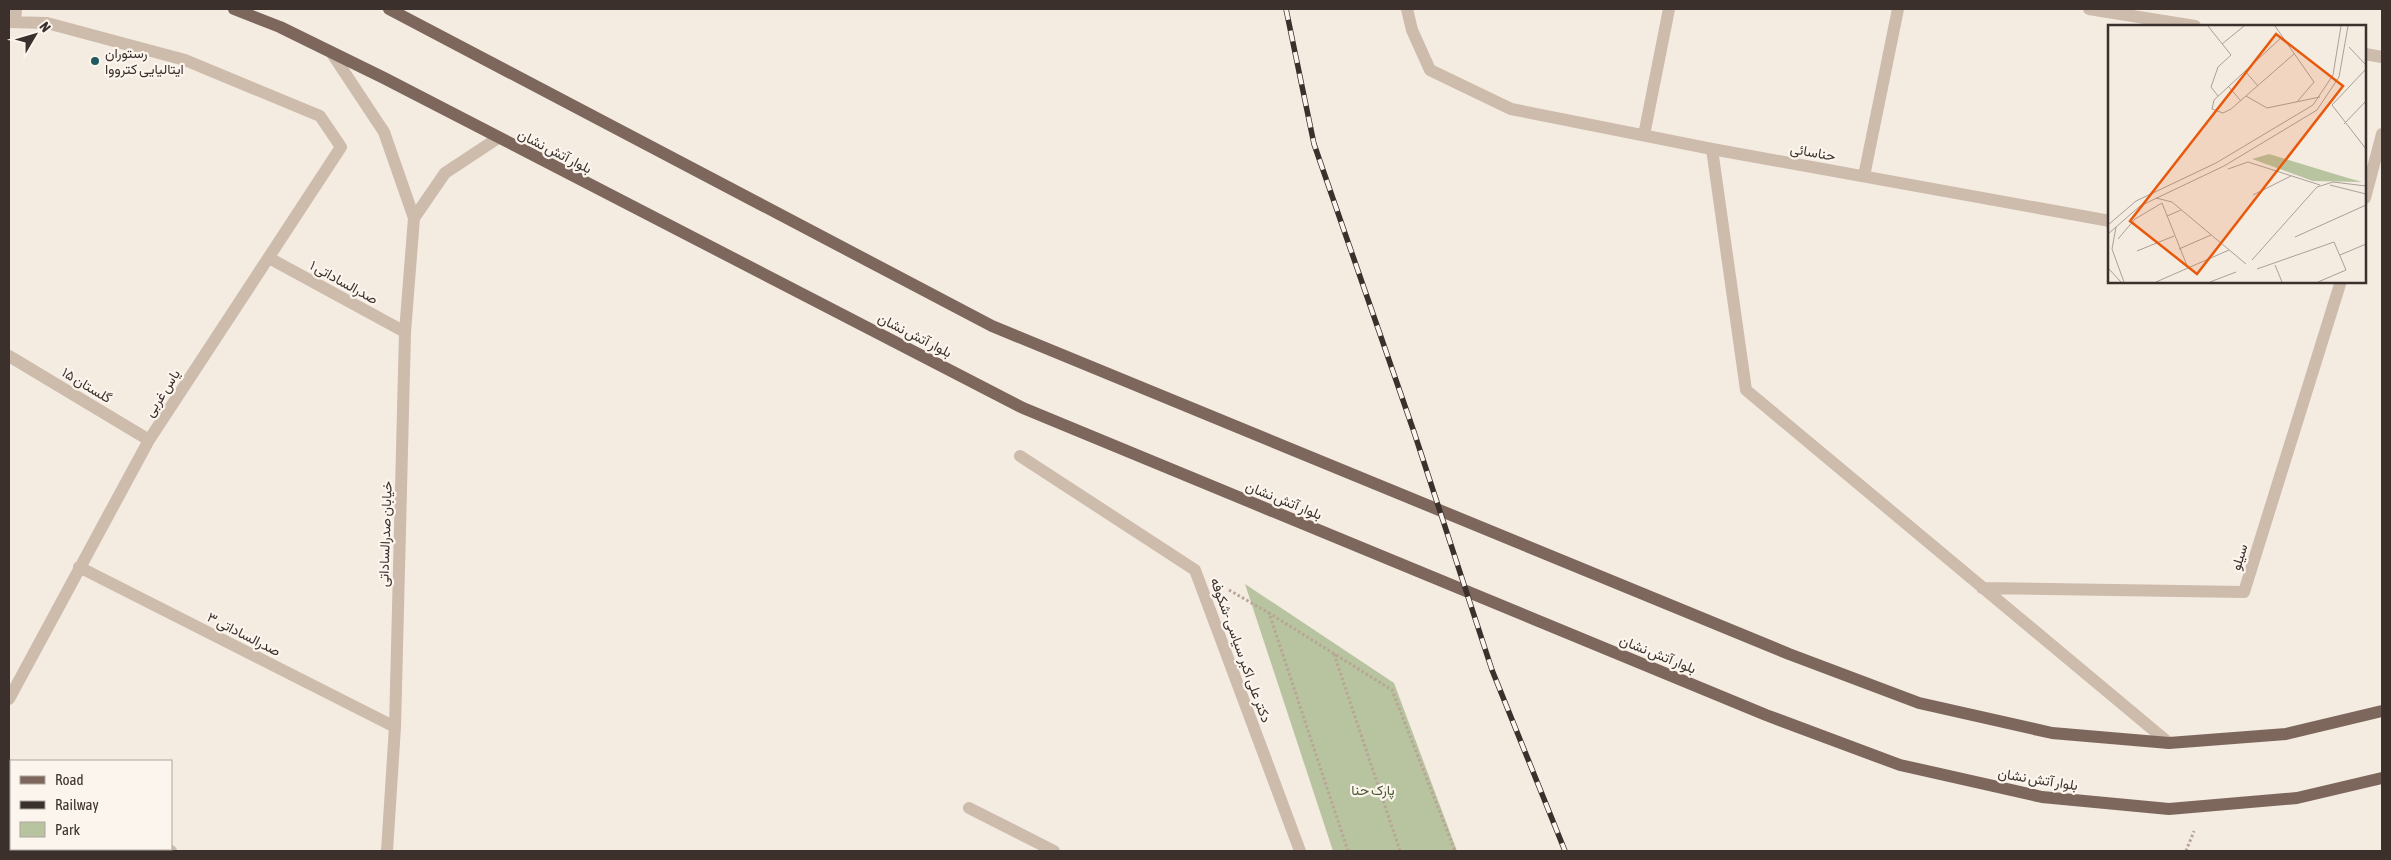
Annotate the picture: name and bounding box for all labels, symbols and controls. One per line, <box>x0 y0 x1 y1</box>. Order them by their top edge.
north arrow <box>10 10 60 60</box>
text: N <box>36 19 54 35</box>
inset map <box>2108 25 2366 282</box>
place label: رستوران ایتالیایی کترووا <box>105 45 184 78</box>
marker: رستوران ایتالیایی کترووا <box>89 55 101 67</box>
street label: بلوار آتش نشان <box>515 126 595 177</box>
street label: حناسائی <box>1789 140 1837 165</box>
street label: صدرالساداتی ۱ <box>307 257 381 308</box>
street label: بلوار آتش نشان <box>875 310 955 361</box>
street label: گلستان ۱۵ <box>59 364 115 407</box>
street label: یاس غربی <box>141 366 184 420</box>
street label: بلوار آتش نشان <box>1243 477 1325 524</box>
street label: خیابان صدرالساداتی <box>375 481 396 587</box>
street label: سیلو <box>2227 542 2252 572</box>
street label: دکتر علی اکبر سیاسی -شکوفه <box>1206 575 1275 725</box>
street label: صدرالساداتی ۳ <box>204 609 284 660</box>
street label: بلوار آتش نشان <box>1617 631 1699 678</box>
legend <box>10 760 172 850</box>
street label: بلوار آتش نشان <box>1997 765 2079 794</box>
text: Road <box>55 771 84 788</box>
park label: پارک حنا <box>1351 782 1395 800</box>
text: Railway <box>55 796 99 813</box>
text: Park <box>55 821 80 838</box>

